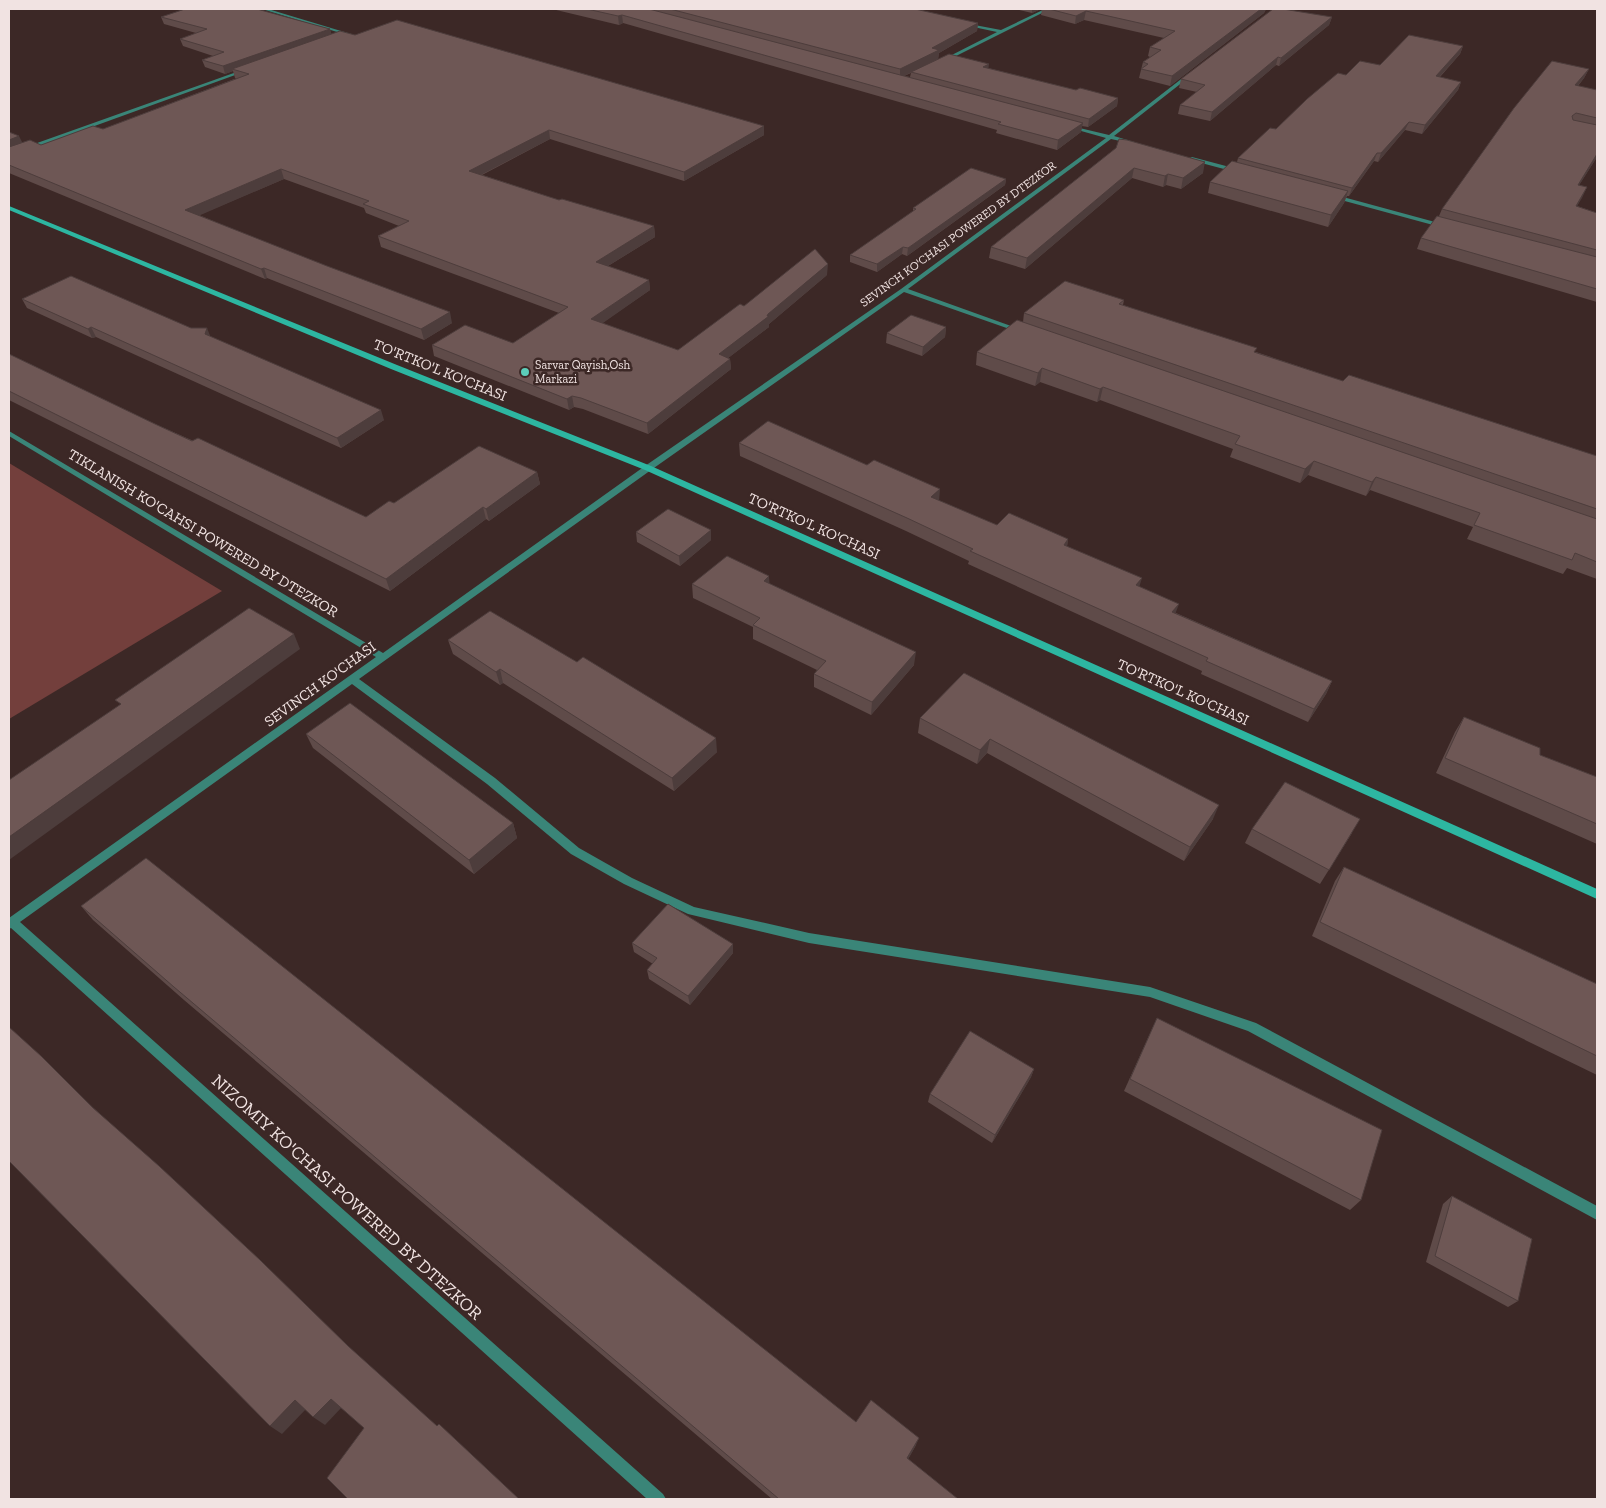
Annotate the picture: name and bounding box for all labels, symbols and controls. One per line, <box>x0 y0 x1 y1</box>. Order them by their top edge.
street label: SEVINCH KO'CHASI POWERED BY DTEZKOR <box>857 158 1059 310</box>
street label: TO'RTKO'L KO'CHASI <box>371 335 509 405</box>
place label: Sarvar Qayish,Osh Markazi <box>535 358 631 386</box>
marker: Sarvar Qayish,Osh Markazi <box>519 366 531 378</box>
street label: TIKLANISH KO'CAHSI POWERED BY DTEZKOR <box>65 445 342 621</box>
street label: TO'RTKO'L KO'CHASI <box>745 489 883 563</box>
street label: SEVINCH KO'CHASI <box>261 637 379 730</box>
street label: TO'RTKO'L KO'CHASI <box>1114 655 1252 729</box>
street label: NIZOMIY KO'CHASI POWERED BY DTEZKOR <box>207 1070 487 1324</box>

